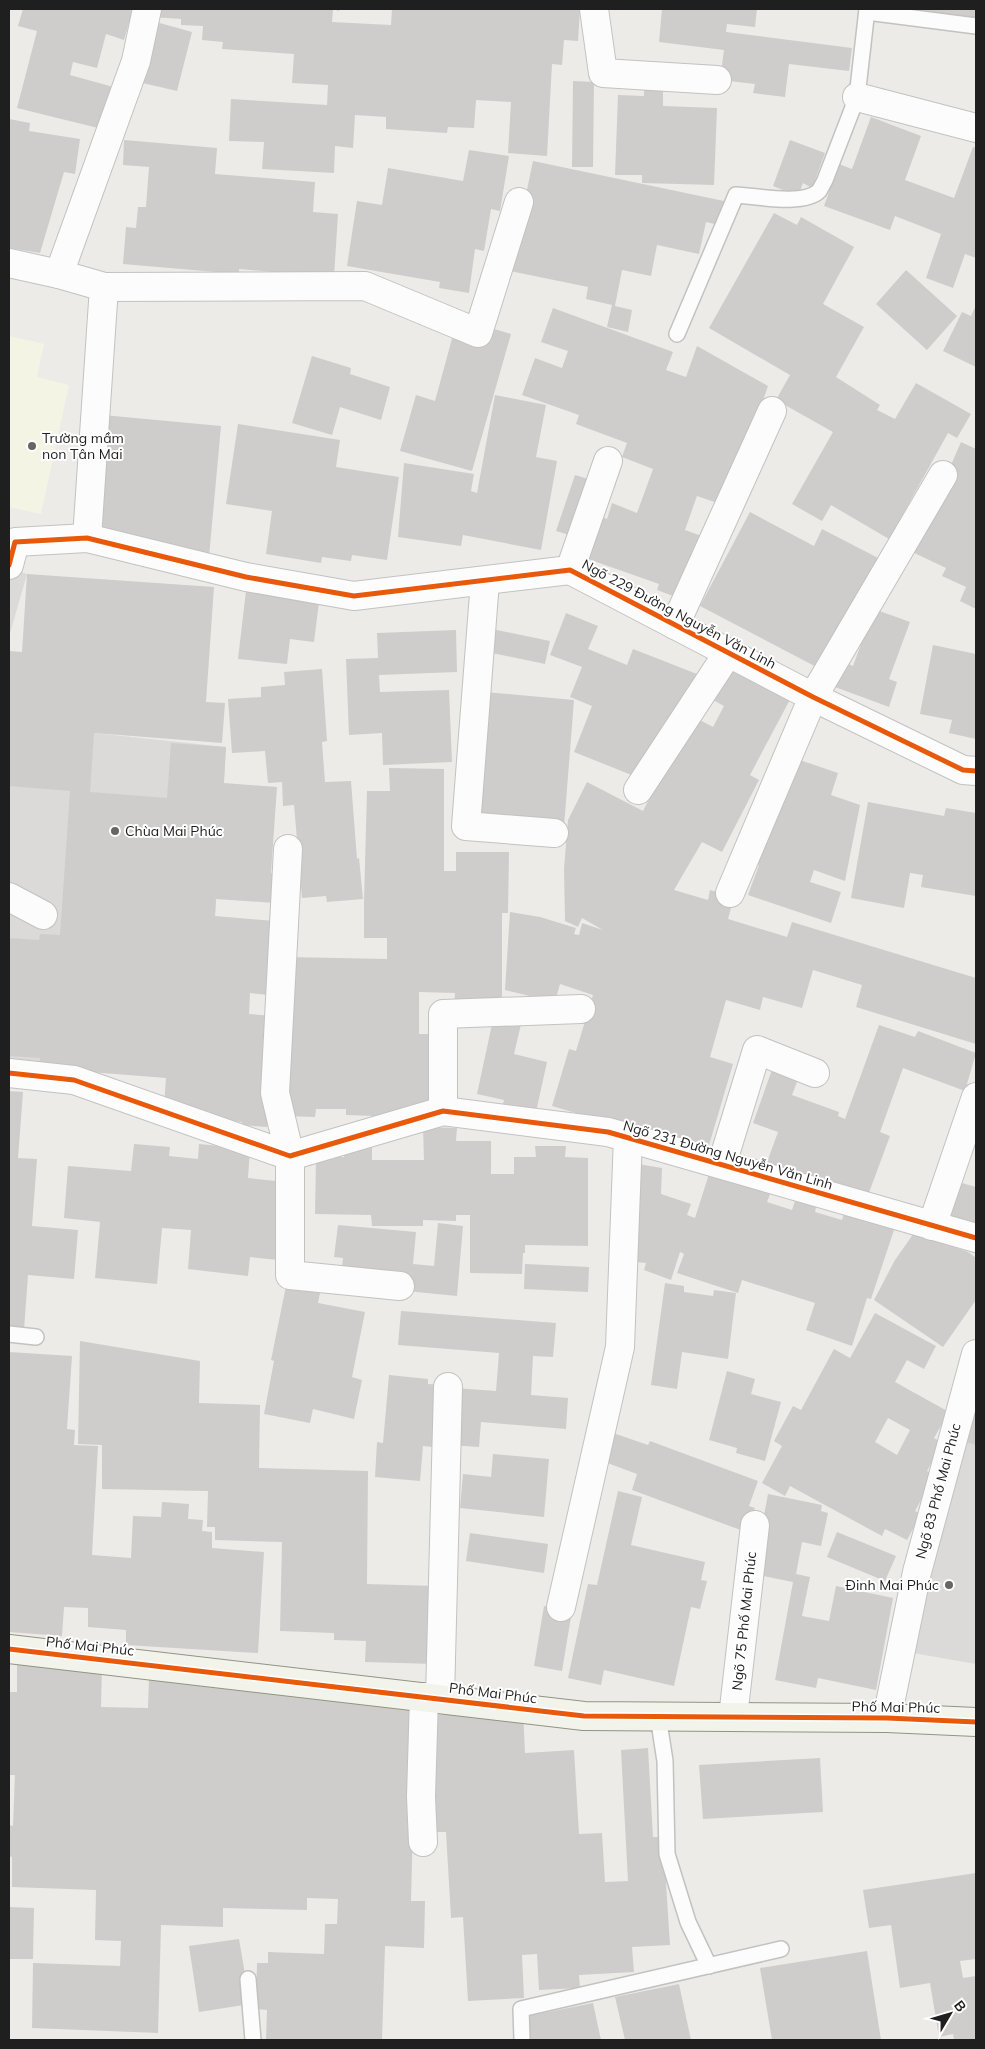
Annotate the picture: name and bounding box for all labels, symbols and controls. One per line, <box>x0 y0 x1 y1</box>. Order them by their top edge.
place label: Trường mầm non Tân Mai <box>42 429 124 463</box>
marker: Trường mầm non Tân Mai <box>26 440 38 452</box>
street label: Ngõ 229 Đường Nguyễn Văn Linh <box>579 555 779 673</box>
place label: Chùa Mai Phúc <box>125 822 223 840</box>
marker: Chùa Mai Phúc <box>109 825 121 837</box>
street label: Ngõ 231 Đường Nguyễn Văn Linh <box>621 1116 835 1194</box>
street label: Ngõ 83 Phố Mai Phúc <box>911 1421 965 1561</box>
street label: Ngõ 75 Phố Mai Phúc <box>728 1551 760 1691</box>
place label: Đinh Mai Phúc <box>845 1576 939 1594</box>
marker: Đinh Mai Phúc <box>943 1579 955 1591</box>
street label: Phố Mai Phúc <box>45 1632 135 1660</box>
street label: Phố Mai Phúc <box>448 1679 538 1707</box>
street label: Phố Mai Phúc <box>851 1697 941 1717</box>
north arrow <box>925 1989 975 2039</box>
text: B <box>950 1997 971 2016</box>

